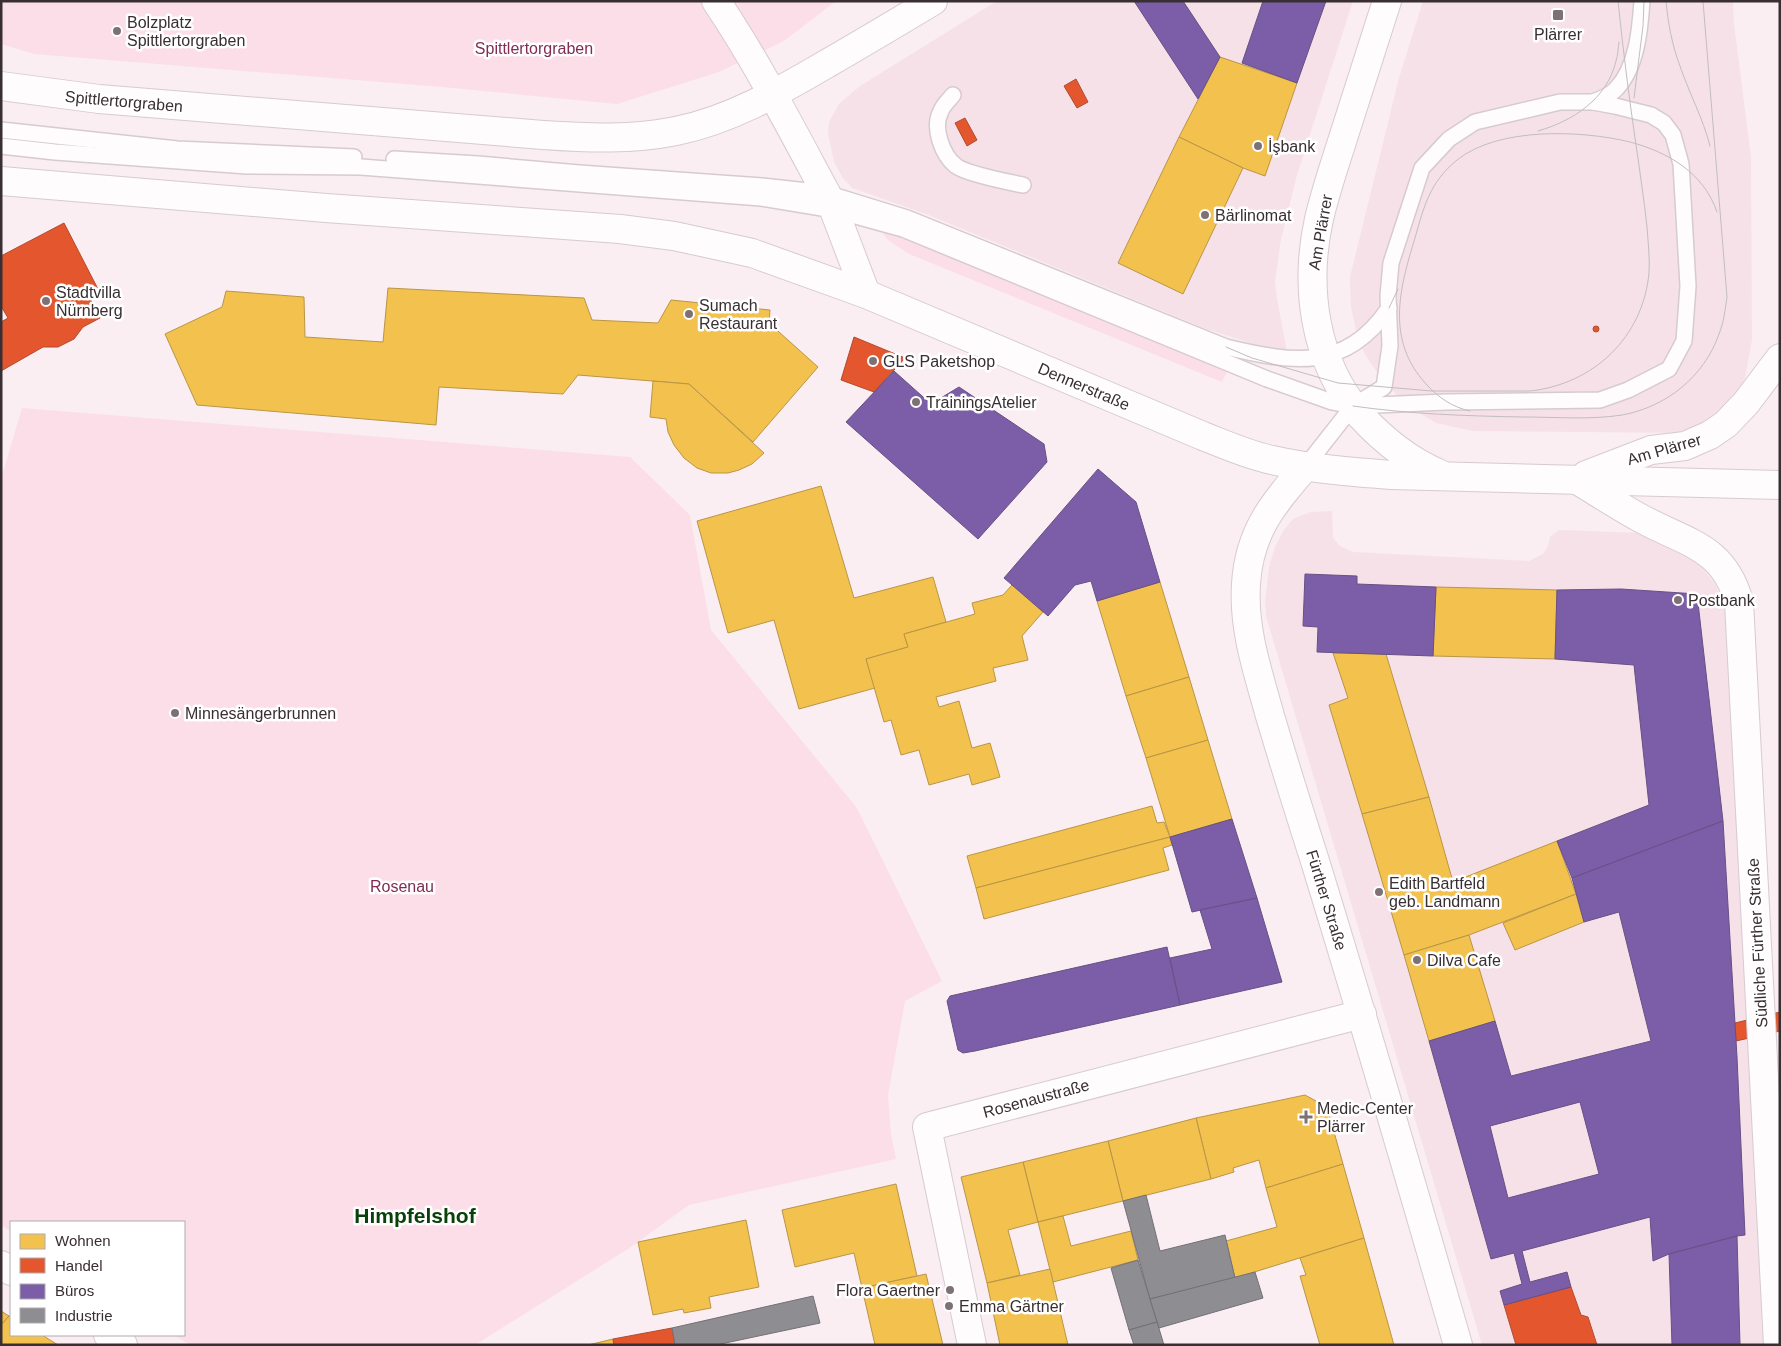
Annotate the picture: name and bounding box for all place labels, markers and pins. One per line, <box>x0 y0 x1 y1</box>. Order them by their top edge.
marker: Plärrer <box>1551 8 1565 22</box>
place label: Bolzplatz Spittlertorgraben <box>127 14 245 49</box>
marker: Bolzplatz Spittlertorgraben <box>111 25 123 37</box>
place label: Plärrer <box>1534 26 1583 43</box>
place label: İşbank <box>1268 137 1316 155</box>
marker: İşbank <box>1252 140 1264 152</box>
place label: Bärlinomat <box>1215 207 1292 224</box>
marker: Bärlinomat <box>1199 209 1211 221</box>
place label: Stadtvilla Nürnberg <box>56 284 123 319</box>
marker: Stadtvilla Nürnberg <box>40 295 52 307</box>
place label: Sumach Restaurant <box>699 297 778 332</box>
marker: Sumach Restaurant <box>683 308 695 320</box>
place label: GLS Paketshop <box>883 353 995 370</box>
marker: GLS Paketshop <box>867 355 879 367</box>
place label: TrainingsAtelier <box>926 394 1037 411</box>
marker: TrainingsAtelier <box>910 396 922 408</box>
place label: Postbank <box>1688 592 1756 609</box>
marker: Postbank <box>1672 594 1684 606</box>
place label: Minnesängerbrunnen <box>185 705 336 722</box>
marker: Minnesängerbrunnen <box>169 707 181 719</box>
place label: Edith Bartfeld geb. Landmann <box>1389 875 1500 910</box>
marker: Edith Bartfeld geb. Landmann <box>1373 886 1385 898</box>
place label: Dilva Cafe <box>1427 952 1501 969</box>
marker: Dilva Cafe <box>1411 954 1423 966</box>
place label: Medic-Center Plärrer <box>1317 1100 1414 1135</box>
marker: Medic-Center Plärrer <box>1299 1110 1313 1124</box>
place label: Flora Gaertner <box>836 1282 941 1299</box>
marker: Flora Gaertner <box>944 1284 956 1296</box>
place label: Emma Gärtner <box>959 1298 1065 1315</box>
marker: Emma Gärtner <box>943 1300 955 1312</box>

